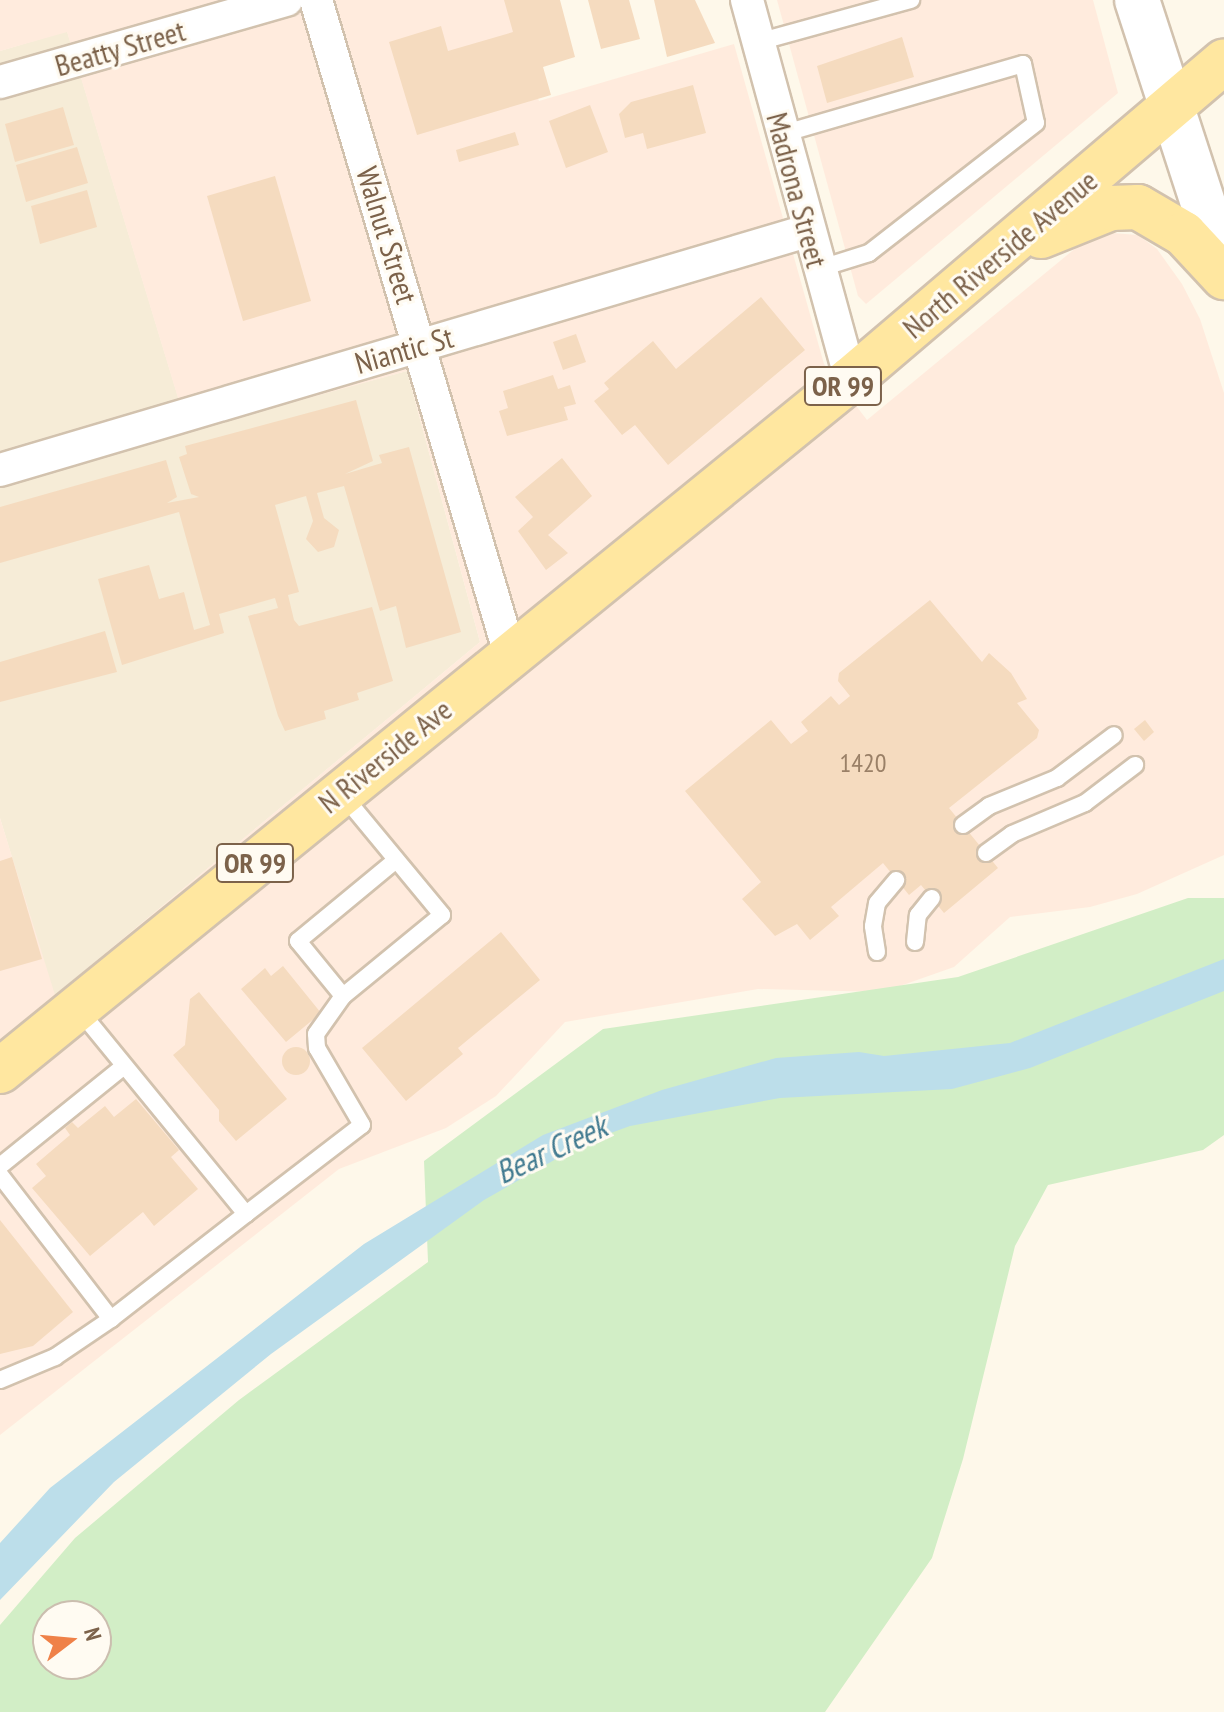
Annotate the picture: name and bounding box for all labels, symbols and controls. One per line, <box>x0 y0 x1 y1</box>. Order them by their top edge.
street label: Beatty Street <box>50 12 190 84</box>
street label: Madrona Street <box>759 109 835 271</box>
street label: Walnut Street <box>349 162 425 308</box>
street label: North Riverside Avenue <box>895 162 1105 346</box>
street label: Niantic St <box>351 319 457 381</box>
road number: OR 99 <box>803 362 883 410</box>
street label: N Riverside Ave <box>311 691 459 821</box>
house number: 1420 <box>840 747 886 779</box>
road number: OR 99 <box>215 839 295 887</box>
water label: Bear Creek <box>489 1107 613 1191</box>
north arrow <box>32 1600 112 1680</box>
text: N <box>78 1624 108 1644</box>

